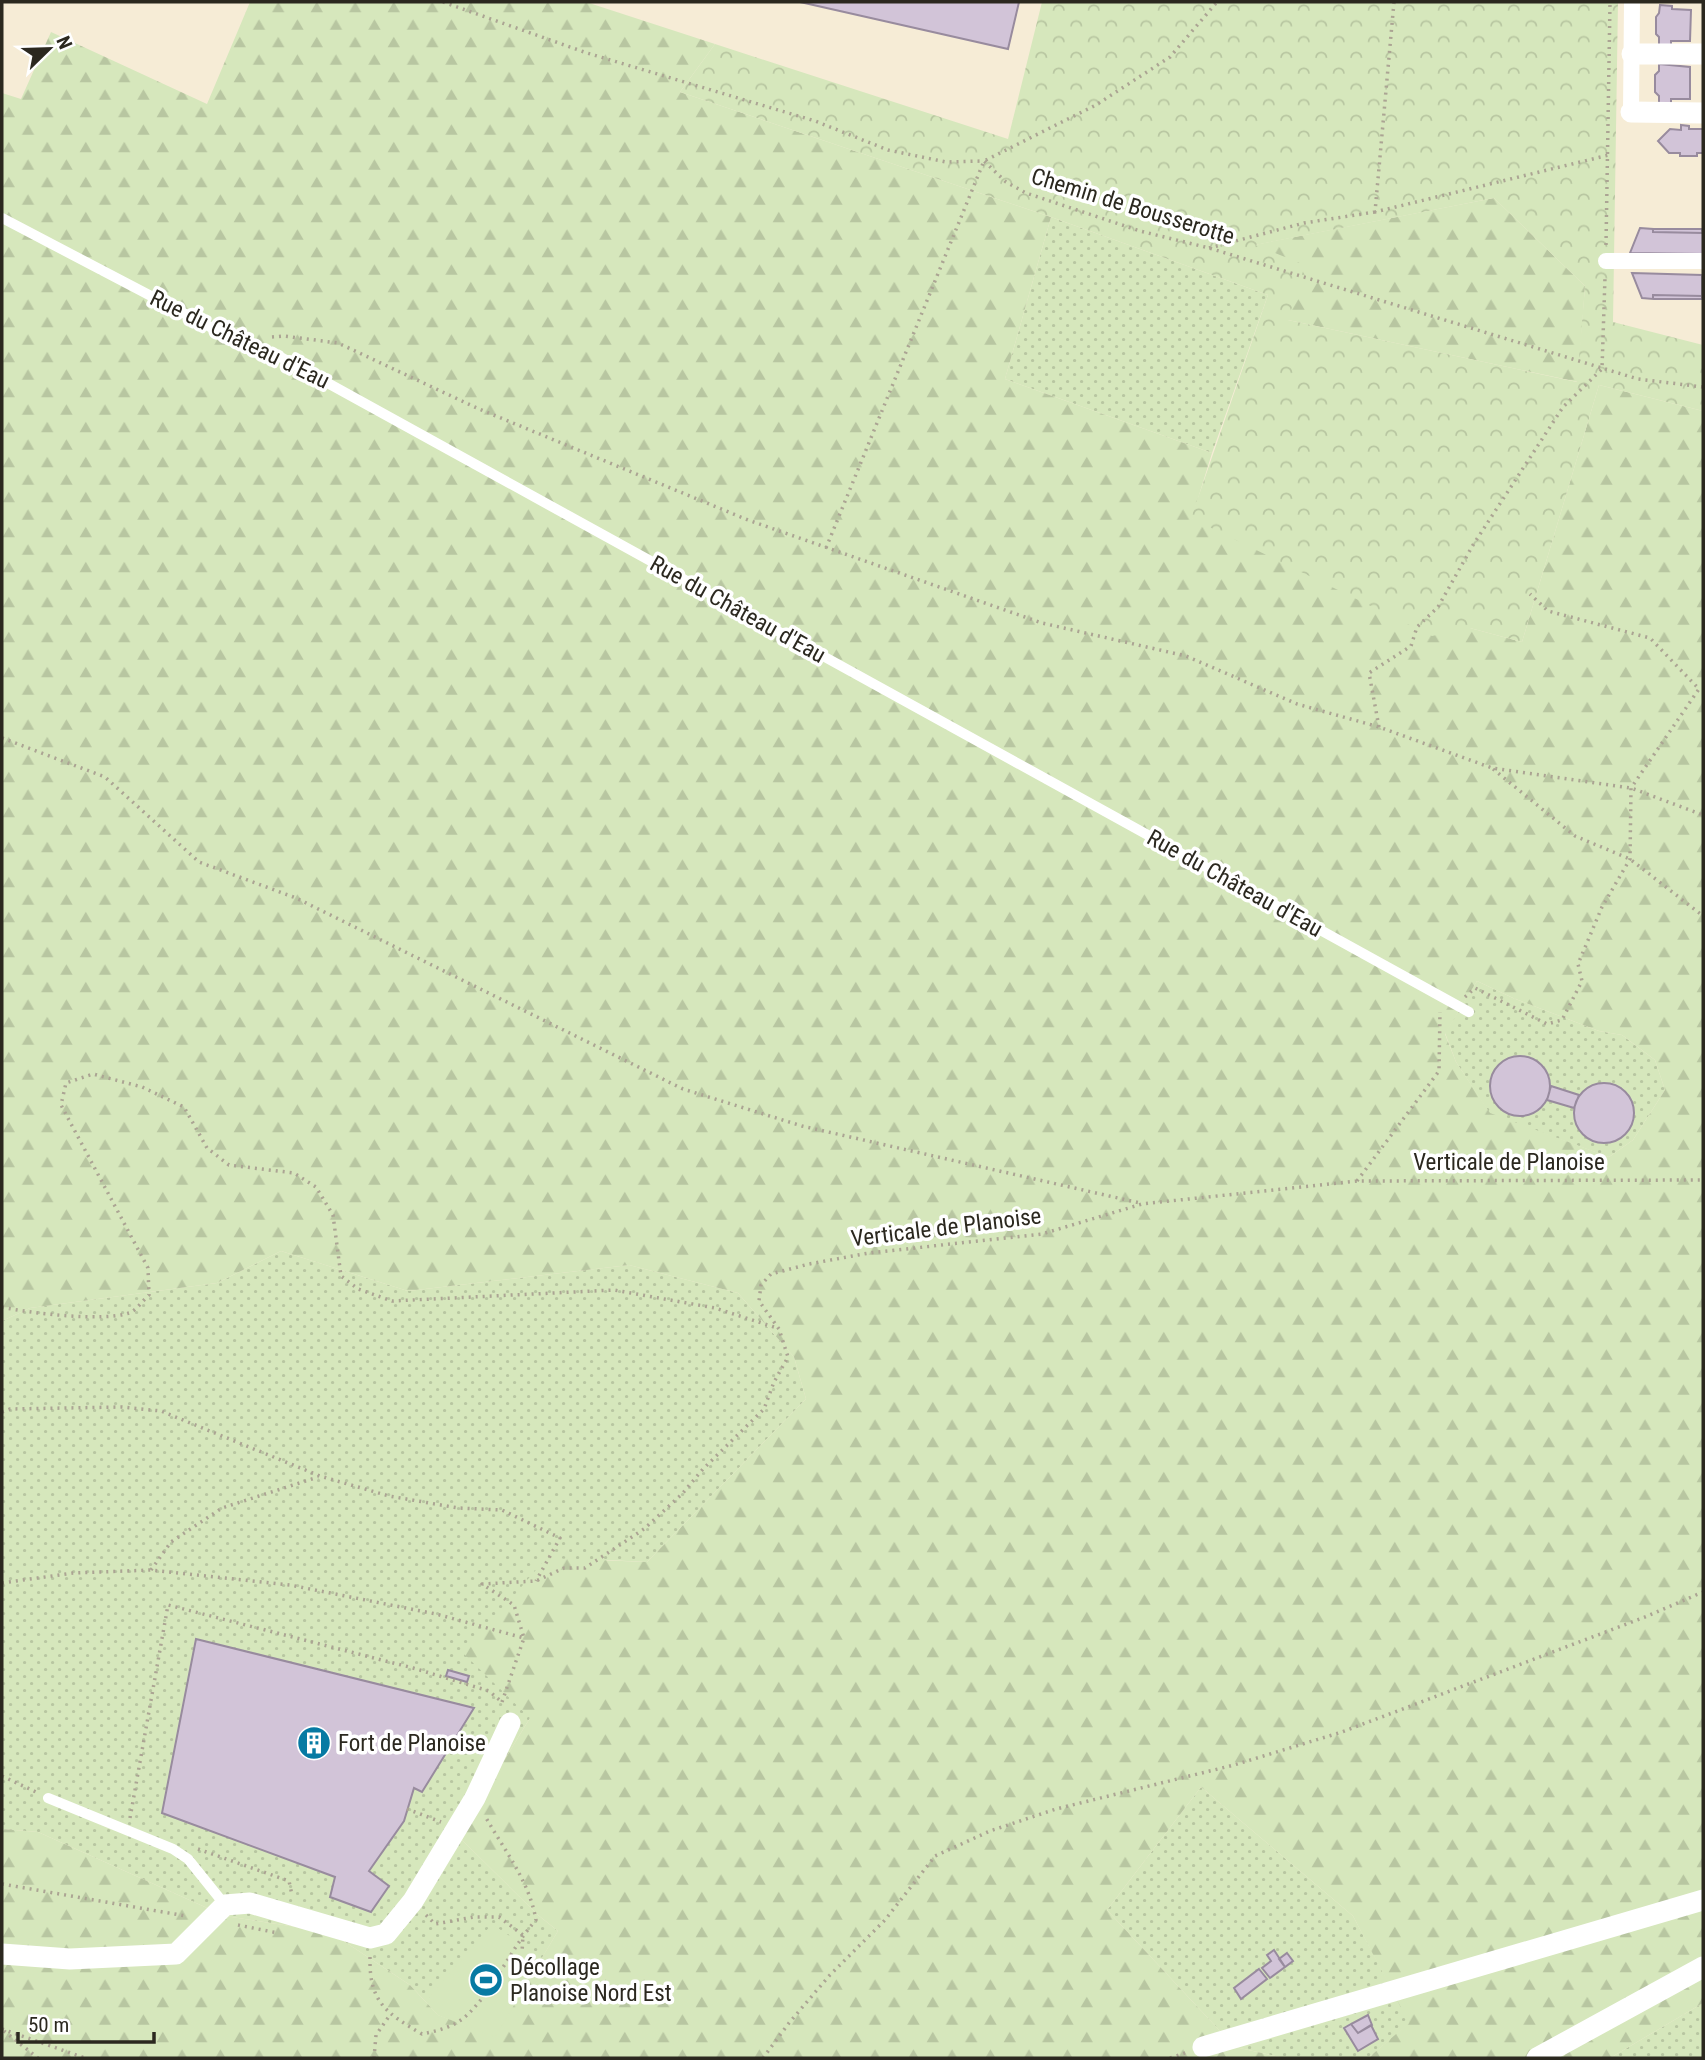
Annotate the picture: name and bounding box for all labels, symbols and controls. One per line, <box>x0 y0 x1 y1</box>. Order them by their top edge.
north arrow <box>14 14 84 84</box>
text: N <box>51 33 77 52</box>
street label: Chemin de Bousserotte <box>1028 163 1238 250</box>
street label: Rue du Château d'Eau <box>146 284 334 395</box>
street label: Rue du Château d'Eau <box>645 550 830 669</box>
street label: Rue du Château d'Eau <box>1142 824 1327 943</box>
street label: Verticale de Planoise <box>1413 1149 1605 1176</box>
street label: Verticale de Planoise <box>849 1202 1043 1253</box>
building icon: Fort de Planoise <box>295 1724 333 1762</box>
place label: Fort de Planoise <box>338 1730 486 1757</box>
place label: Décollage Planoise Nord Est <box>510 1954 672 2007</box>
sports icon: Décollage Planoise Nord Est <box>467 1961 505 1999</box>
scale bar <box>18 2000 154 2044</box>
text: 50 m <box>28 2013 69 2037</box>

